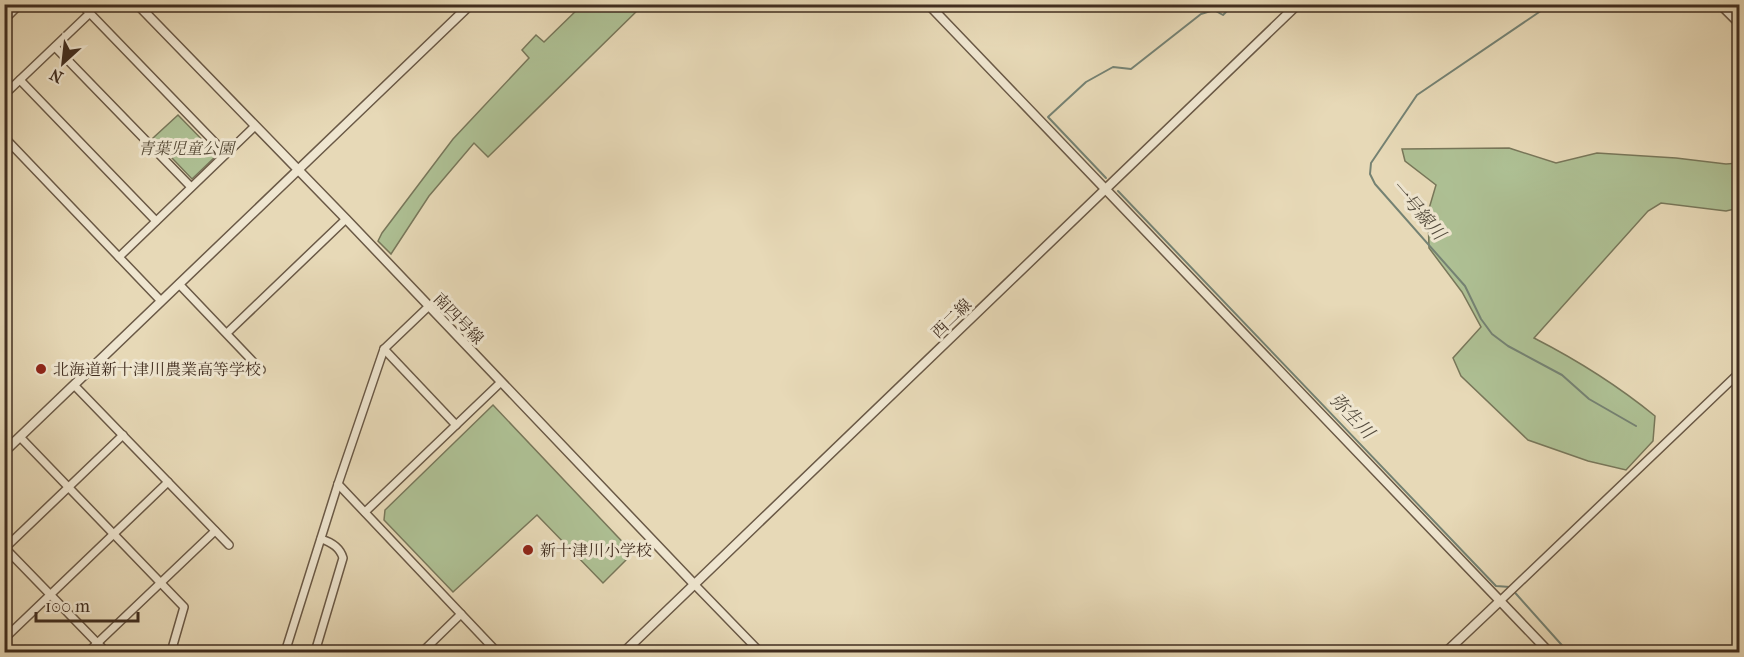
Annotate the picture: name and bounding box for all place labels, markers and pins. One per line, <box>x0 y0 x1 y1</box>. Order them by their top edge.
place label: 北海道新十津川農業高等学校 <box>53 360 261 379</box>
marker: 北海道新十津川農業高等学校 <box>34 362 48 376</box>
place label: 新十津川小学校 <box>540 541 652 560</box>
marker: 新十津川小学校 <box>521 543 535 557</box>

